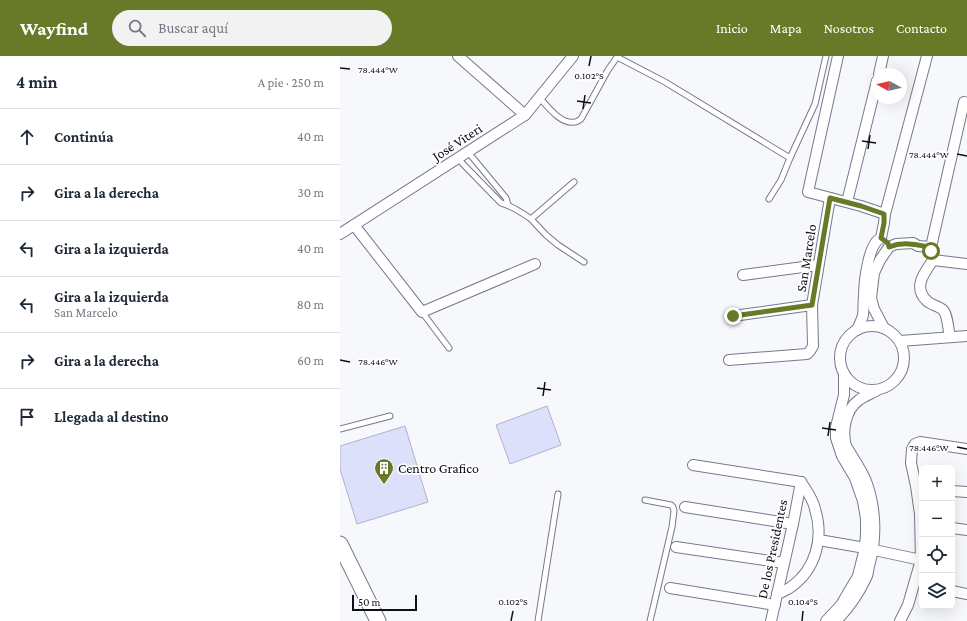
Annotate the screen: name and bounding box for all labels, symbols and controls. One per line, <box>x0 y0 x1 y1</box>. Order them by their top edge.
search box <box>112 10 392 46</box>
icon: search <box>126 17 148 39</box>
text: Wayfind <box>20 18 88 39</box>
text: Buscar aquí <box>158 20 228 36</box>
text: Inicio <box>716 20 748 36</box>
text: Mapa <box>770 20 802 36</box>
text: Nosotros <box>824 20 874 36</box>
text: Contacto <box>896 20 947 36</box>
text: 78.444°W <box>358 64 399 75</box>
north arrow <box>871 68 907 104</box>
text: 0.102°S <box>574 70 604 81</box>
text: 4 min <box>16 73 58 92</box>
text: A pie · 250 m <box>258 75 324 90</box>
street label: José Viteri <box>427 120 485 165</box>
icon: ahead <box>16 126 38 148</box>
text: Continúa <box>54 129 114 145</box>
text: 40 m <box>297 129 324 144</box>
text: 78.444°W <box>909 149 950 160</box>
icon: right <box>16 182 38 204</box>
text: Gira a la derecha <box>54 185 159 201</box>
text: 30 m <box>298 185 324 200</box>
street label: San Marcelo <box>793 223 819 293</box>
icon: left <box>16 238 38 260</box>
text: Gira a la izquierda <box>54 241 169 257</box>
text: 40 m <box>297 241 324 256</box>
route start <box>922 242 940 260</box>
text: Gira a la izquierda <box>54 289 169 305</box>
icon: left <box>16 294 38 316</box>
text: 80 m <box>297 297 324 312</box>
text: San Marcelo <box>54 305 118 320</box>
route end <box>724 307 742 325</box>
icon: right <box>16 350 38 372</box>
text: Gira a la derecha <box>54 353 159 369</box>
text: 60 m <box>297 353 324 368</box>
text: 78.446°W <box>358 356 399 367</box>
icon: arrive <box>16 406 38 428</box>
text: Llegada al destino <box>54 409 169 425</box>
text: 78.446°W <box>909 442 950 453</box>
building icon: Centro Grafico <box>373 457 395 485</box>
place label: Centro Grafico <box>398 460 479 476</box>
map controls <box>919 465 955 609</box>
button: + <box>919 465 955 501</box>
street label: De los Presidentes <box>754 498 790 600</box>
button: − <box>919 501 955 537</box>
button: locate <box>919 537 955 573</box>
button: layers <box>919 573 955 609</box>
scale bar <box>352 593 417 612</box>
text: 50 m <box>358 596 380 608</box>
text: 0.102°S <box>498 596 528 607</box>
text: 0.104°S <box>788 596 818 607</box>

